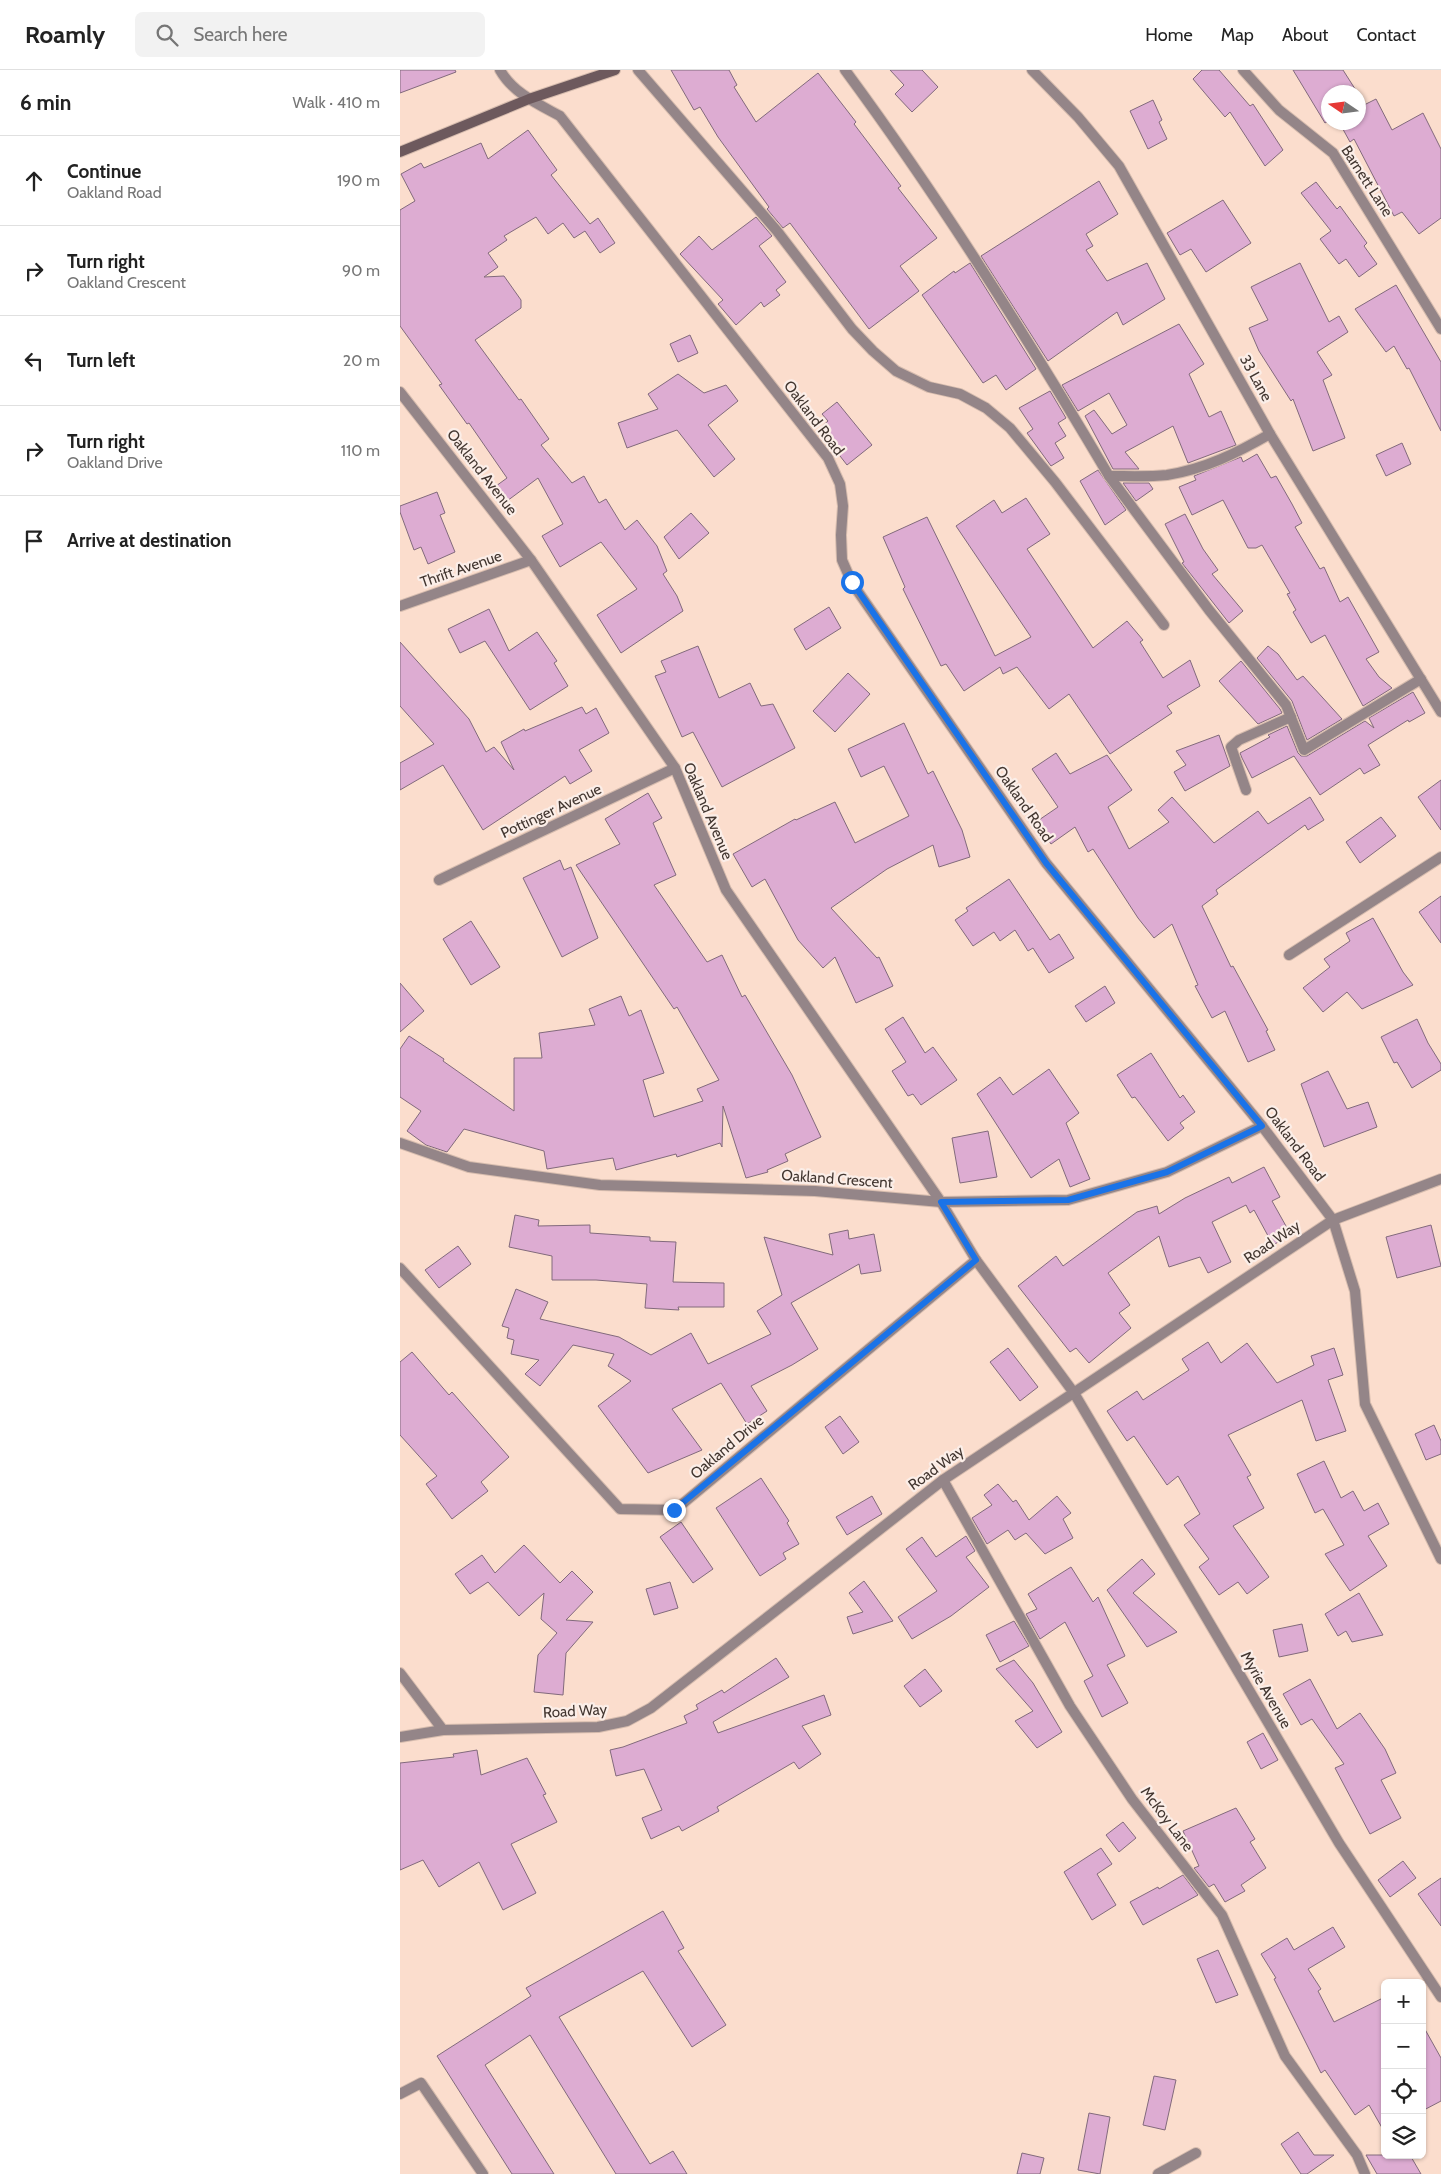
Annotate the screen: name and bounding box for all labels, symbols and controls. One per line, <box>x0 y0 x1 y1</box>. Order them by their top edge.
search box <box>135 12 485 57</box>
text: Roamly <box>25 20 105 49</box>
icon: search <box>153 21 181 49</box>
text: Search here <box>193 23 288 46</box>
text: Home <box>1145 24 1193 46</box>
text: Map <box>1221 24 1254 46</box>
text: About <box>1282 24 1328 46</box>
text: Contact <box>1356 24 1416 46</box>
north arrow <box>1321 85 1366 130</box>
text: 6 min <box>20 90 71 115</box>
text: Walk · 410 m <box>293 93 380 112</box>
street label: Barnett Lane <box>1337 142 1397 220</box>
text: Continue <box>67 160 141 183</box>
icon: ahead <box>20 167 48 195</box>
text: 190 m <box>337 171 380 190</box>
text: Oakland Road <box>67 183 162 202</box>
text: Turn right <box>67 250 145 273</box>
icon: right <box>20 257 48 285</box>
text: 90 m <box>342 261 380 280</box>
text: Oakland Crescent <box>67 273 186 292</box>
icon: left <box>20 347 48 375</box>
text: Turn left <box>67 349 135 372</box>
text: 20 m <box>343 351 380 370</box>
street label: 33 Lane <box>1236 352 1276 405</box>
street label: Oakland Road <box>780 377 848 459</box>
street label: Oakland Avenue <box>443 426 521 519</box>
text: Turn right <box>67 430 145 453</box>
icon: right <box>20 437 48 465</box>
text: 110 m <box>341 441 380 460</box>
text: Oakland Drive <box>67 453 163 472</box>
icon: arrive <box>20 527 48 555</box>
text: Arrive at destination <box>67 529 231 552</box>
street label: Thrift Avenue <box>418 547 504 591</box>
route start <box>841 571 864 594</box>
street label: Oakland Avenue <box>679 760 737 863</box>
street label: Oakland Road <box>991 763 1057 845</box>
street label: Pottinger Avenue <box>498 780 604 842</box>
street label: Oakland Road <box>1261 1103 1329 1185</box>
street label: Oakland Crescent <box>781 1166 893 1192</box>
street label: Road Way <box>1240 1216 1304 1267</box>
street label: Oakland Drive <box>687 1411 767 1483</box>
street label: Road Way <box>905 1442 968 1494</box>
route end <box>663 1499 686 1522</box>
street label: Myrie Avenue <box>1237 1648 1295 1732</box>
street label: Road Way <box>543 1700 608 1722</box>
street label: McKoy Lane <box>1137 1783 1197 1855</box>
map controls <box>1381 1979 1426 2159</box>
button: + <box>1381 1979 1426 2024</box>
button: − <box>1381 2024 1426 2069</box>
button: locate <box>1381 2069 1426 2114</box>
button: layers <box>1381 2114 1426 2159</box>

